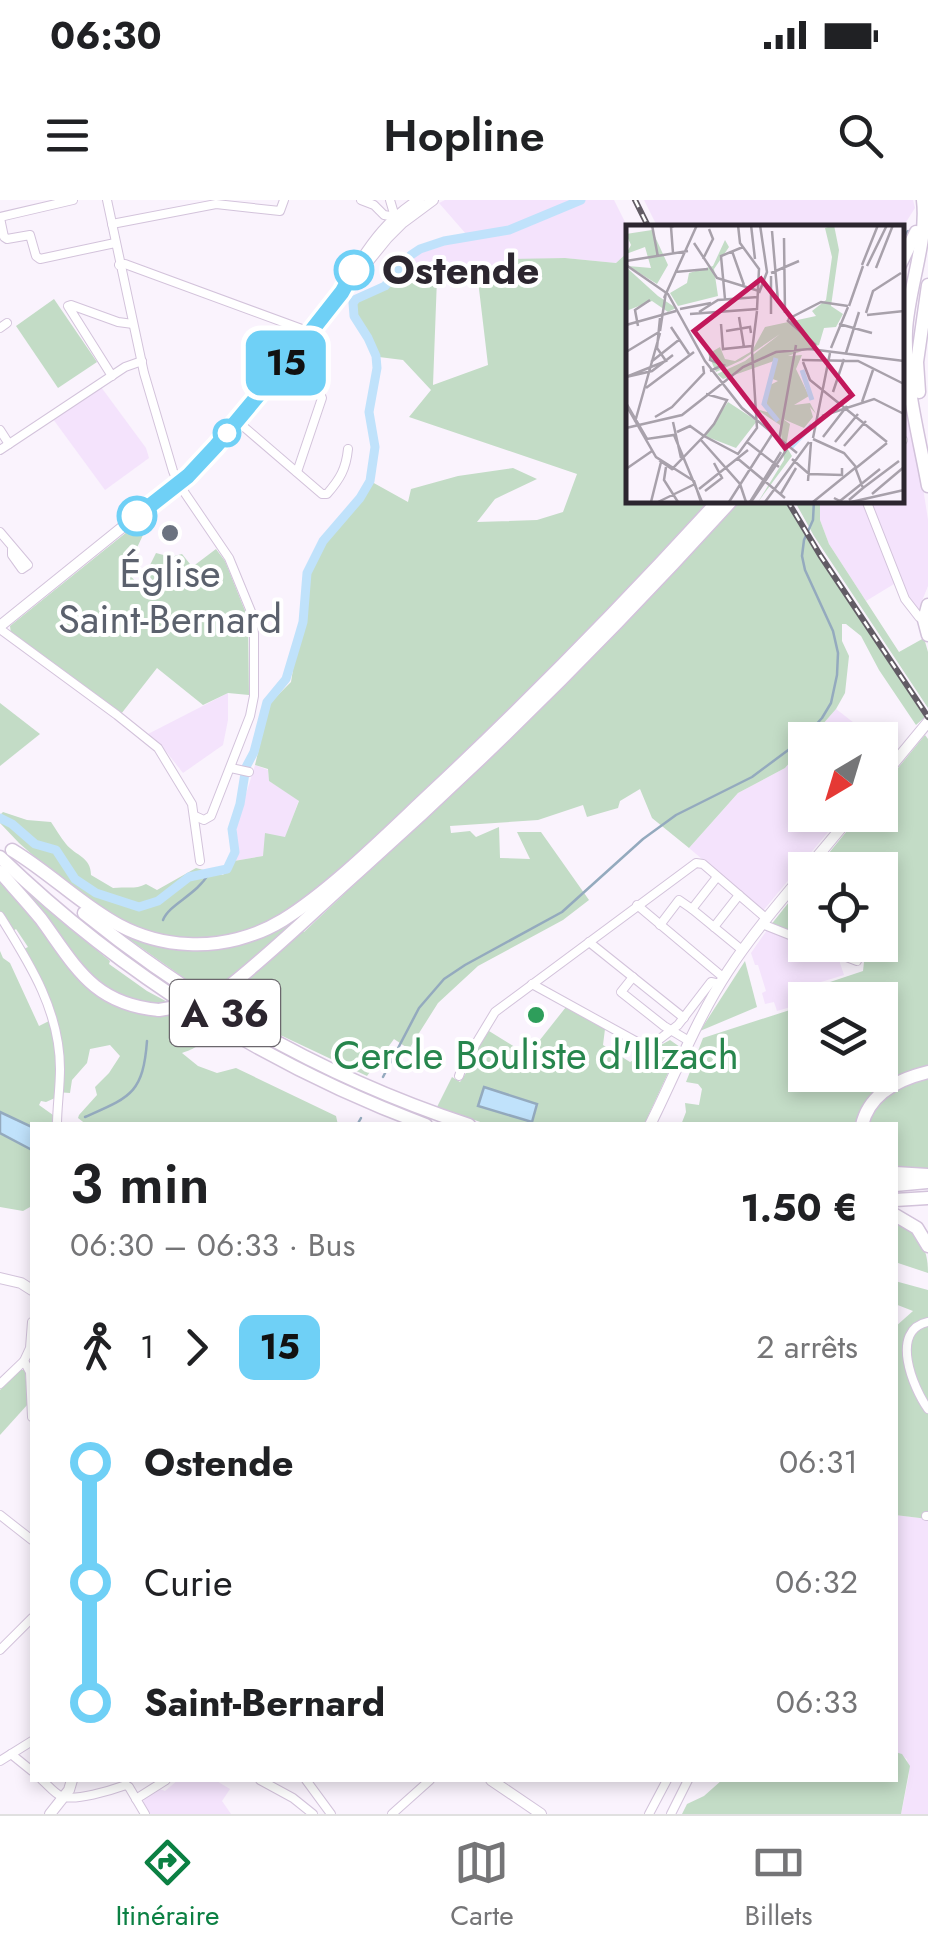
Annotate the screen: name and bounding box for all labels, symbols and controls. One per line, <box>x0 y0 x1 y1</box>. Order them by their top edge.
text: 06:30 <box>50 8 162 63</box>
text: Hopline <box>383 103 545 168</box>
icon: menu <box>40 108 95 163</box>
icon: search <box>833 108 888 163</box>
inset map <box>626 225 903 502</box>
place label: Ostende <box>382 241 539 299</box>
marker: Ostende <box>335 251 373 289</box>
line badge: 15 <box>241 330 331 396</box>
text: 15 <box>266 338 306 388</box>
unlabelled marker <box>214 420 240 446</box>
unlabelled marker <box>118 497 156 535</box>
marker: Église Saint-Bernard <box>159 522 181 544</box>
place label: Église Saint-Bernard <box>58 544 282 648</box>
north arrow <box>788 722 898 832</box>
map controls <box>788 722 898 1092</box>
button: locate <box>788 852 898 962</box>
road number: A 36 <box>170 980 280 1046</box>
button: layers <box>788 982 898 1092</box>
marker: Cercle Bouliste d'Illzach <box>525 1004 547 1026</box>
place label: Cercle Bouliste d'Illzach <box>333 1026 739 1084</box>
text: 3 min <box>70 1144 209 1224</box>
text: 1.50 € <box>740 1180 858 1235</box>
text: 06:30 – 06:33 · Bus <box>70 1222 355 1268</box>
icon: walk <box>70 1320 125 1375</box>
icon: forward <box>169 1320 224 1375</box>
text: 15 <box>259 1322 300 1372</box>
text: 1 <box>140 1324 154 1370</box>
text: 2 arrêts <box>756 1324 858 1370</box>
text: Ostende <box>144 1435 293 1490</box>
text: 06:31 <box>779 1439 858 1485</box>
text: Curie <box>144 1555 232 1610</box>
text: 06:32 <box>775 1559 858 1605</box>
text: Saint-Bernard <box>144 1675 385 1730</box>
text: 06:33 <box>776 1679 858 1725</box>
tab: Itinéraire <box>115 1835 219 1936</box>
tab: Carte <box>450 1835 514 1936</box>
tab: Billets <box>744 1835 813 1936</box>

